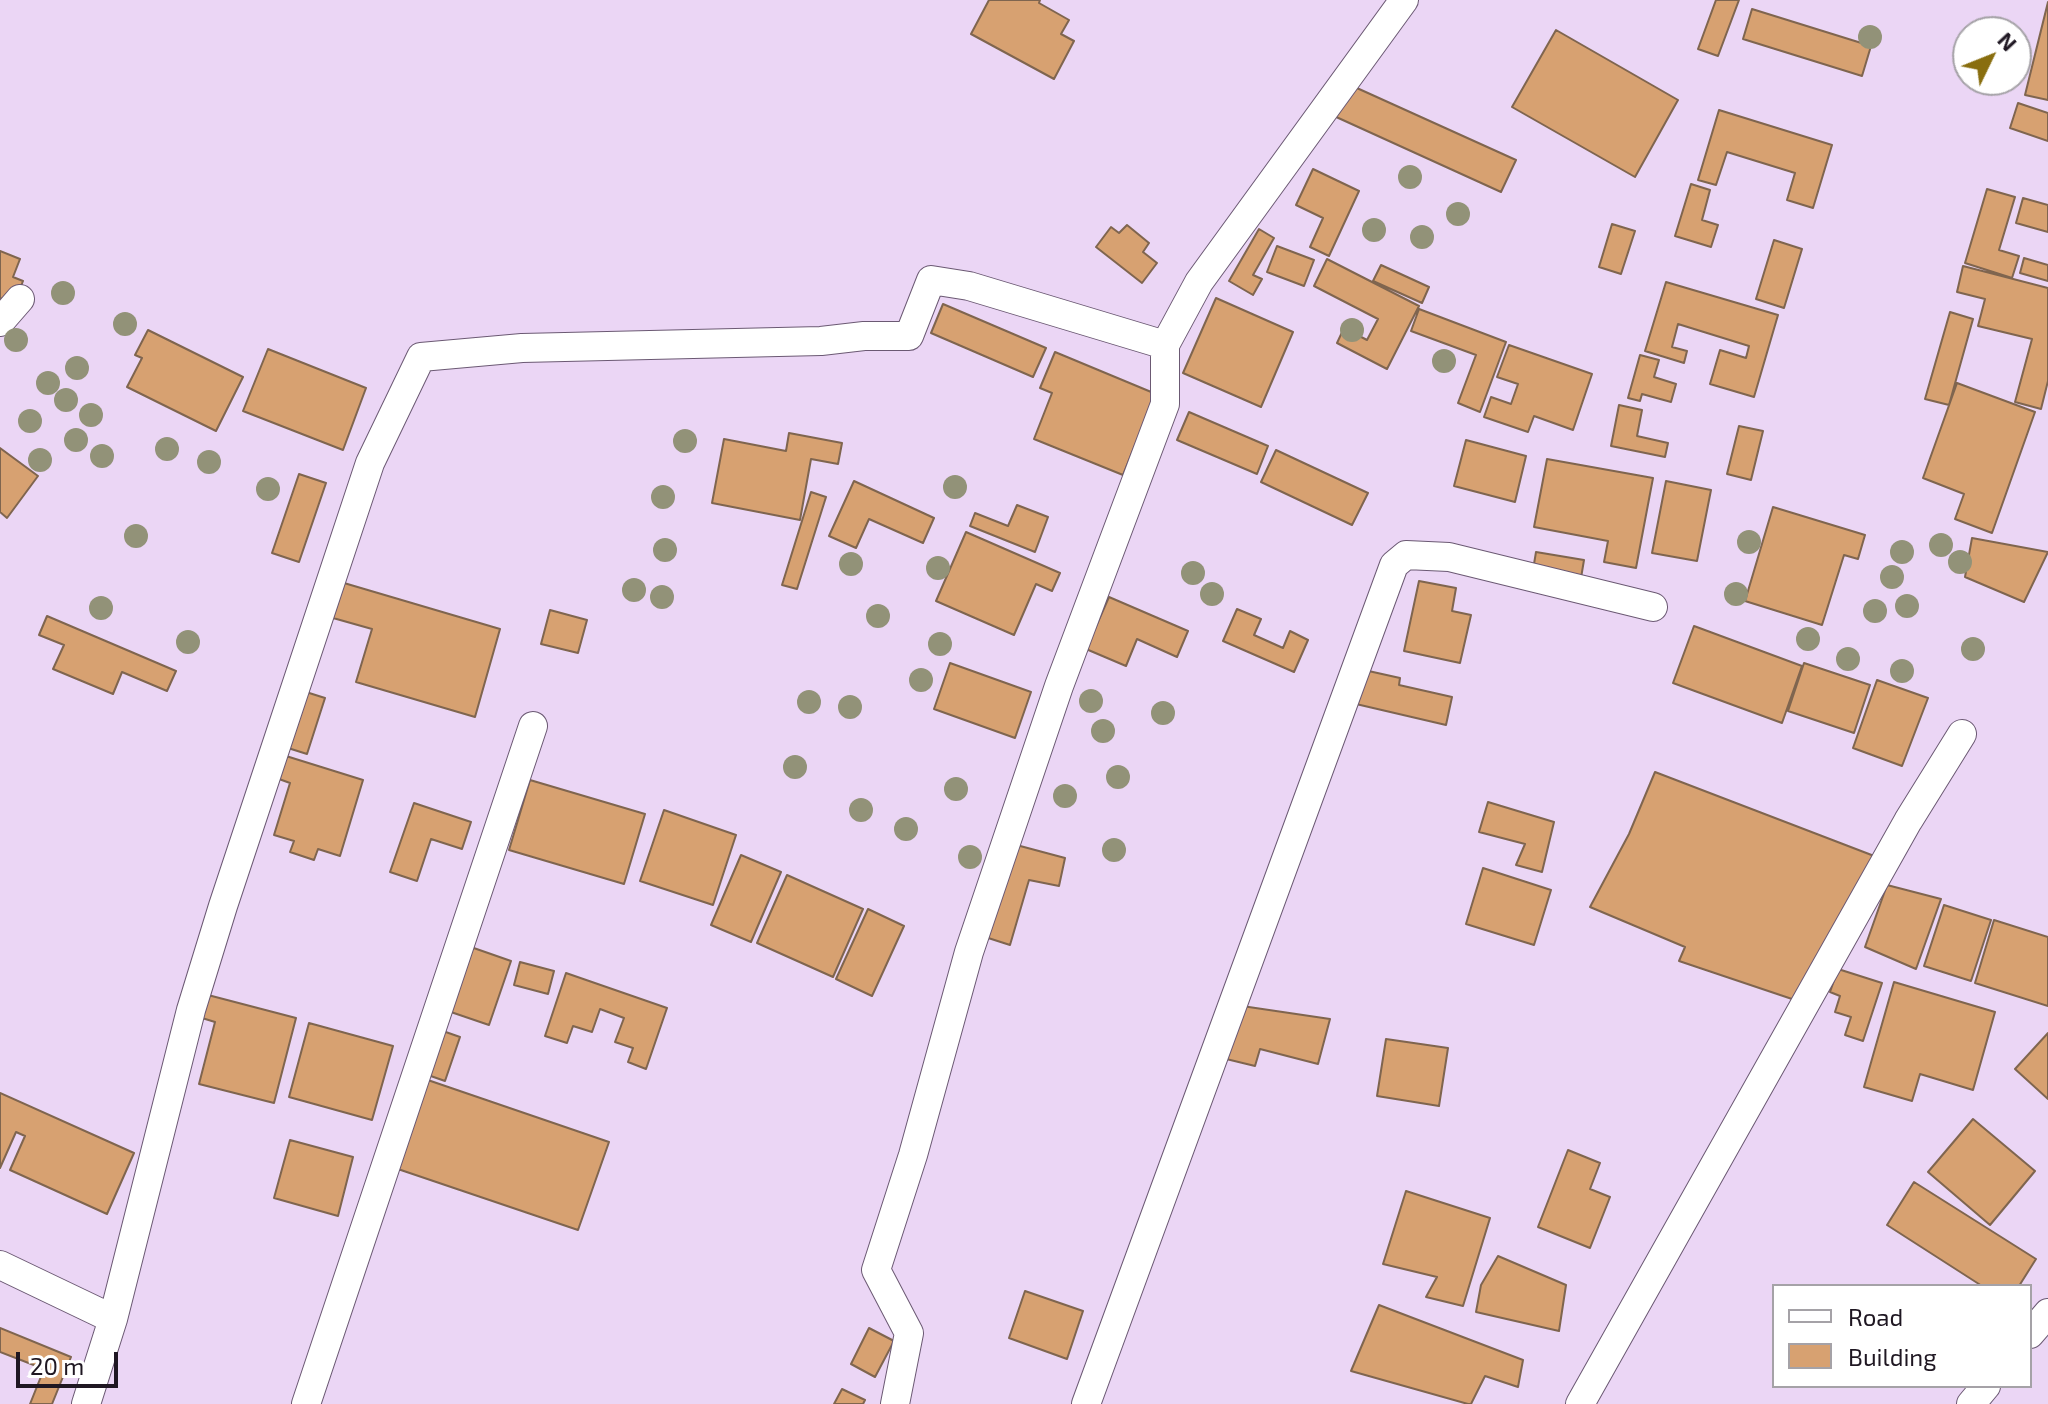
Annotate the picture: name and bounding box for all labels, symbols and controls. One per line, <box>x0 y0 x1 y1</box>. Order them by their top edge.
north arrow <box>1952 16 2032 96</box>
text: N <box>1993 26 2023 56</box>
legend <box>1772 1284 2032 1388</box>
text: Road <box>1848 1302 1903 1331</box>
scale bar <box>20 1336 122 1386</box>
text: Building <box>1848 1342 1937 1371</box>
text: 20 m <box>30 1351 84 1380</box>

